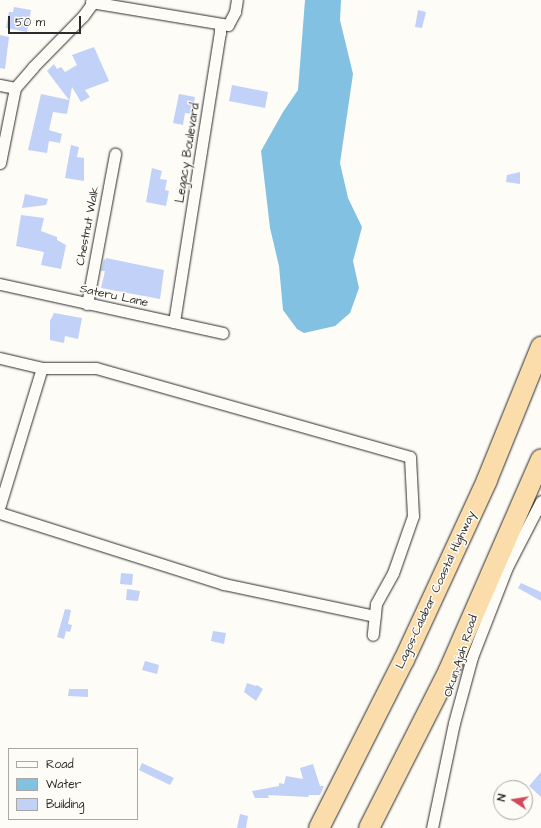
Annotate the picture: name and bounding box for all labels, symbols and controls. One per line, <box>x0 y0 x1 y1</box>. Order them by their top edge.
scale bar <box>10 8 83 34</box>
text: 50 m <box>15 14 45 31</box>
street label: Legacy Boulevard <box>173 102 203 204</box>
street label: Chestnut Walk <box>73 185 103 267</box>
street label: Sateru Lane <box>78 282 150 310</box>
street label: Lagos-Calabar Coastal Highway <box>393 509 479 671</box>
street label: Okun-Ajah Road <box>441 613 481 699</box>
legend <box>8 748 138 820</box>
text: Road <box>46 756 74 773</box>
text: Water <box>46 776 81 793</box>
north arrow <box>493 780 533 820</box>
text: N <box>494 793 510 803</box>
text: Building <box>46 796 84 813</box>

